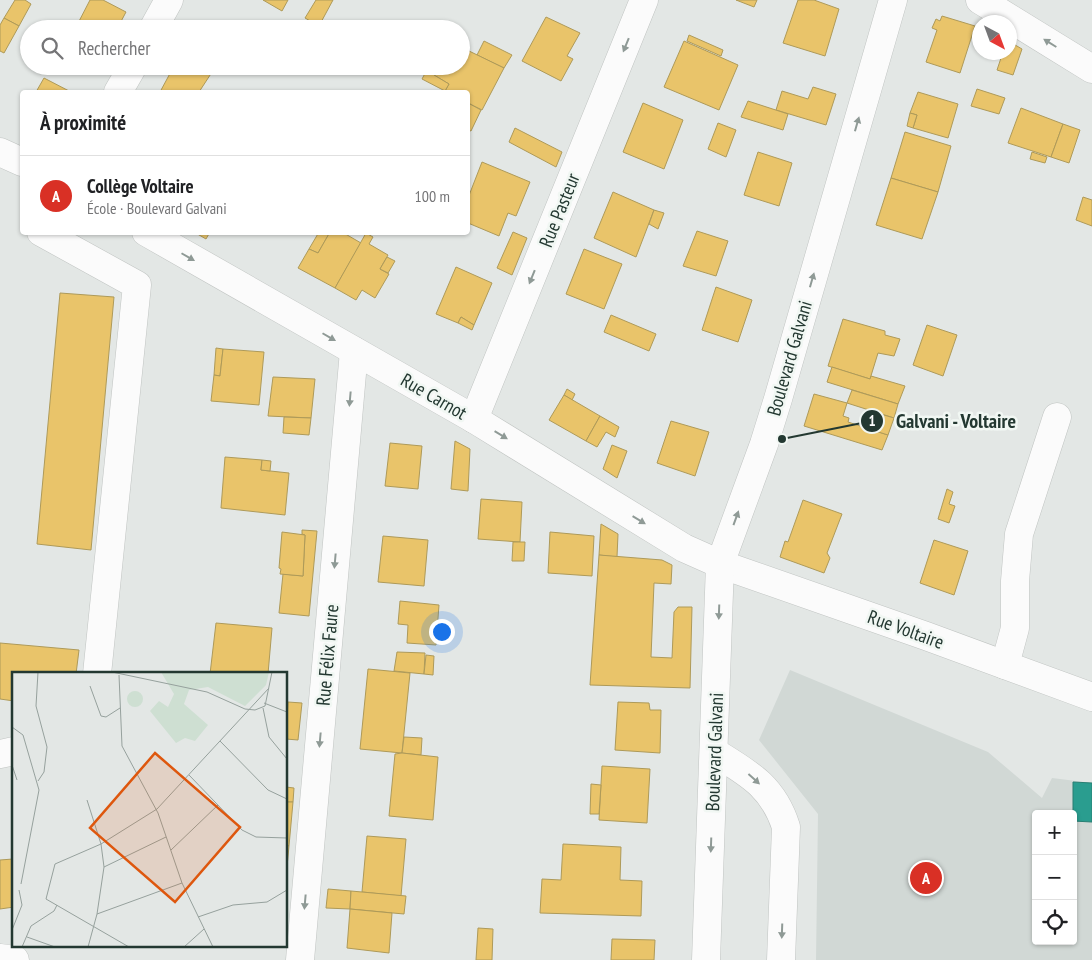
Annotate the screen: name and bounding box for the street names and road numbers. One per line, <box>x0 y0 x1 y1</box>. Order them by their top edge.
street label: Rue Pasteur <box>533 169 585 251</box>
street label: Boulevard Galvani <box>761 298 817 418</box>
street label: Rue Carnot <box>397 368 472 425</box>
street label: Rue Félix Faure <box>311 603 343 707</box>
street label: Rue Voltaire <box>865 604 947 654</box>
street label: Boulevard Galvani <box>700 692 728 812</box>

